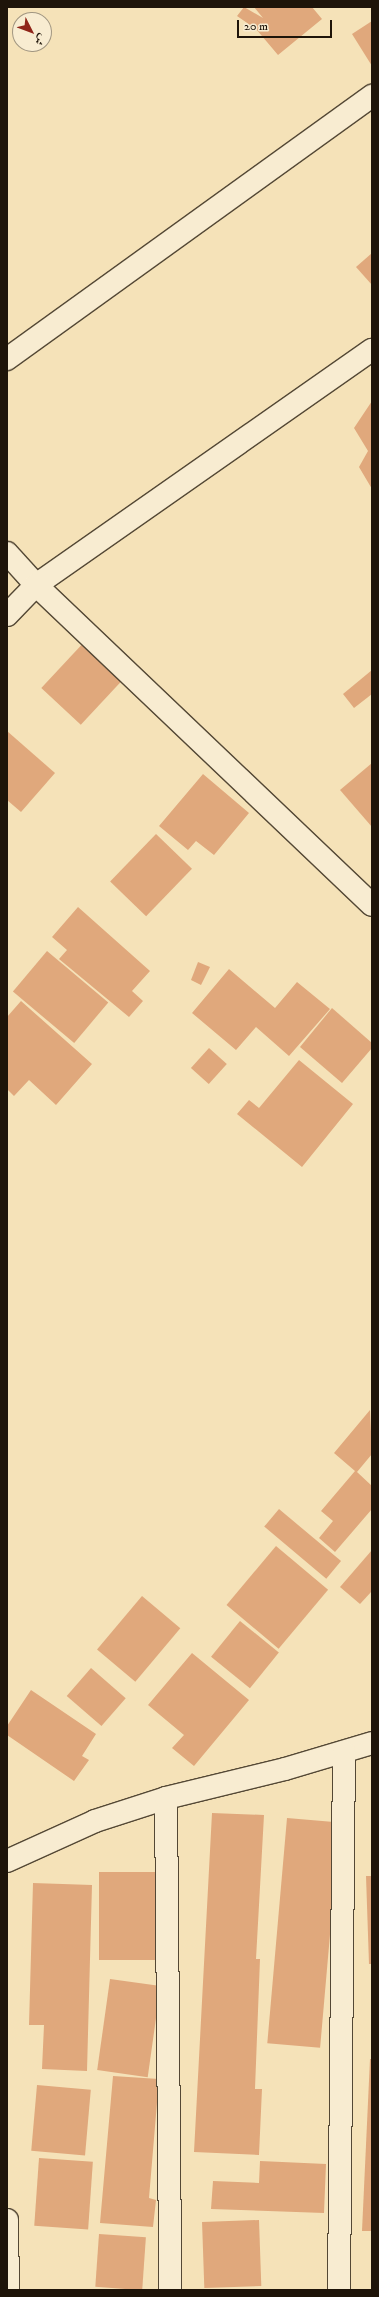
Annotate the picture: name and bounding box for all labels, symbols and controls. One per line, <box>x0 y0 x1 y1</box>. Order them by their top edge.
north arrow <box>12 12 52 52</box>
scale bar <box>239 12 334 38</box>
text: 20 m <box>244 19 268 34</box>
text: ش <box>31 31 49 48</box>

